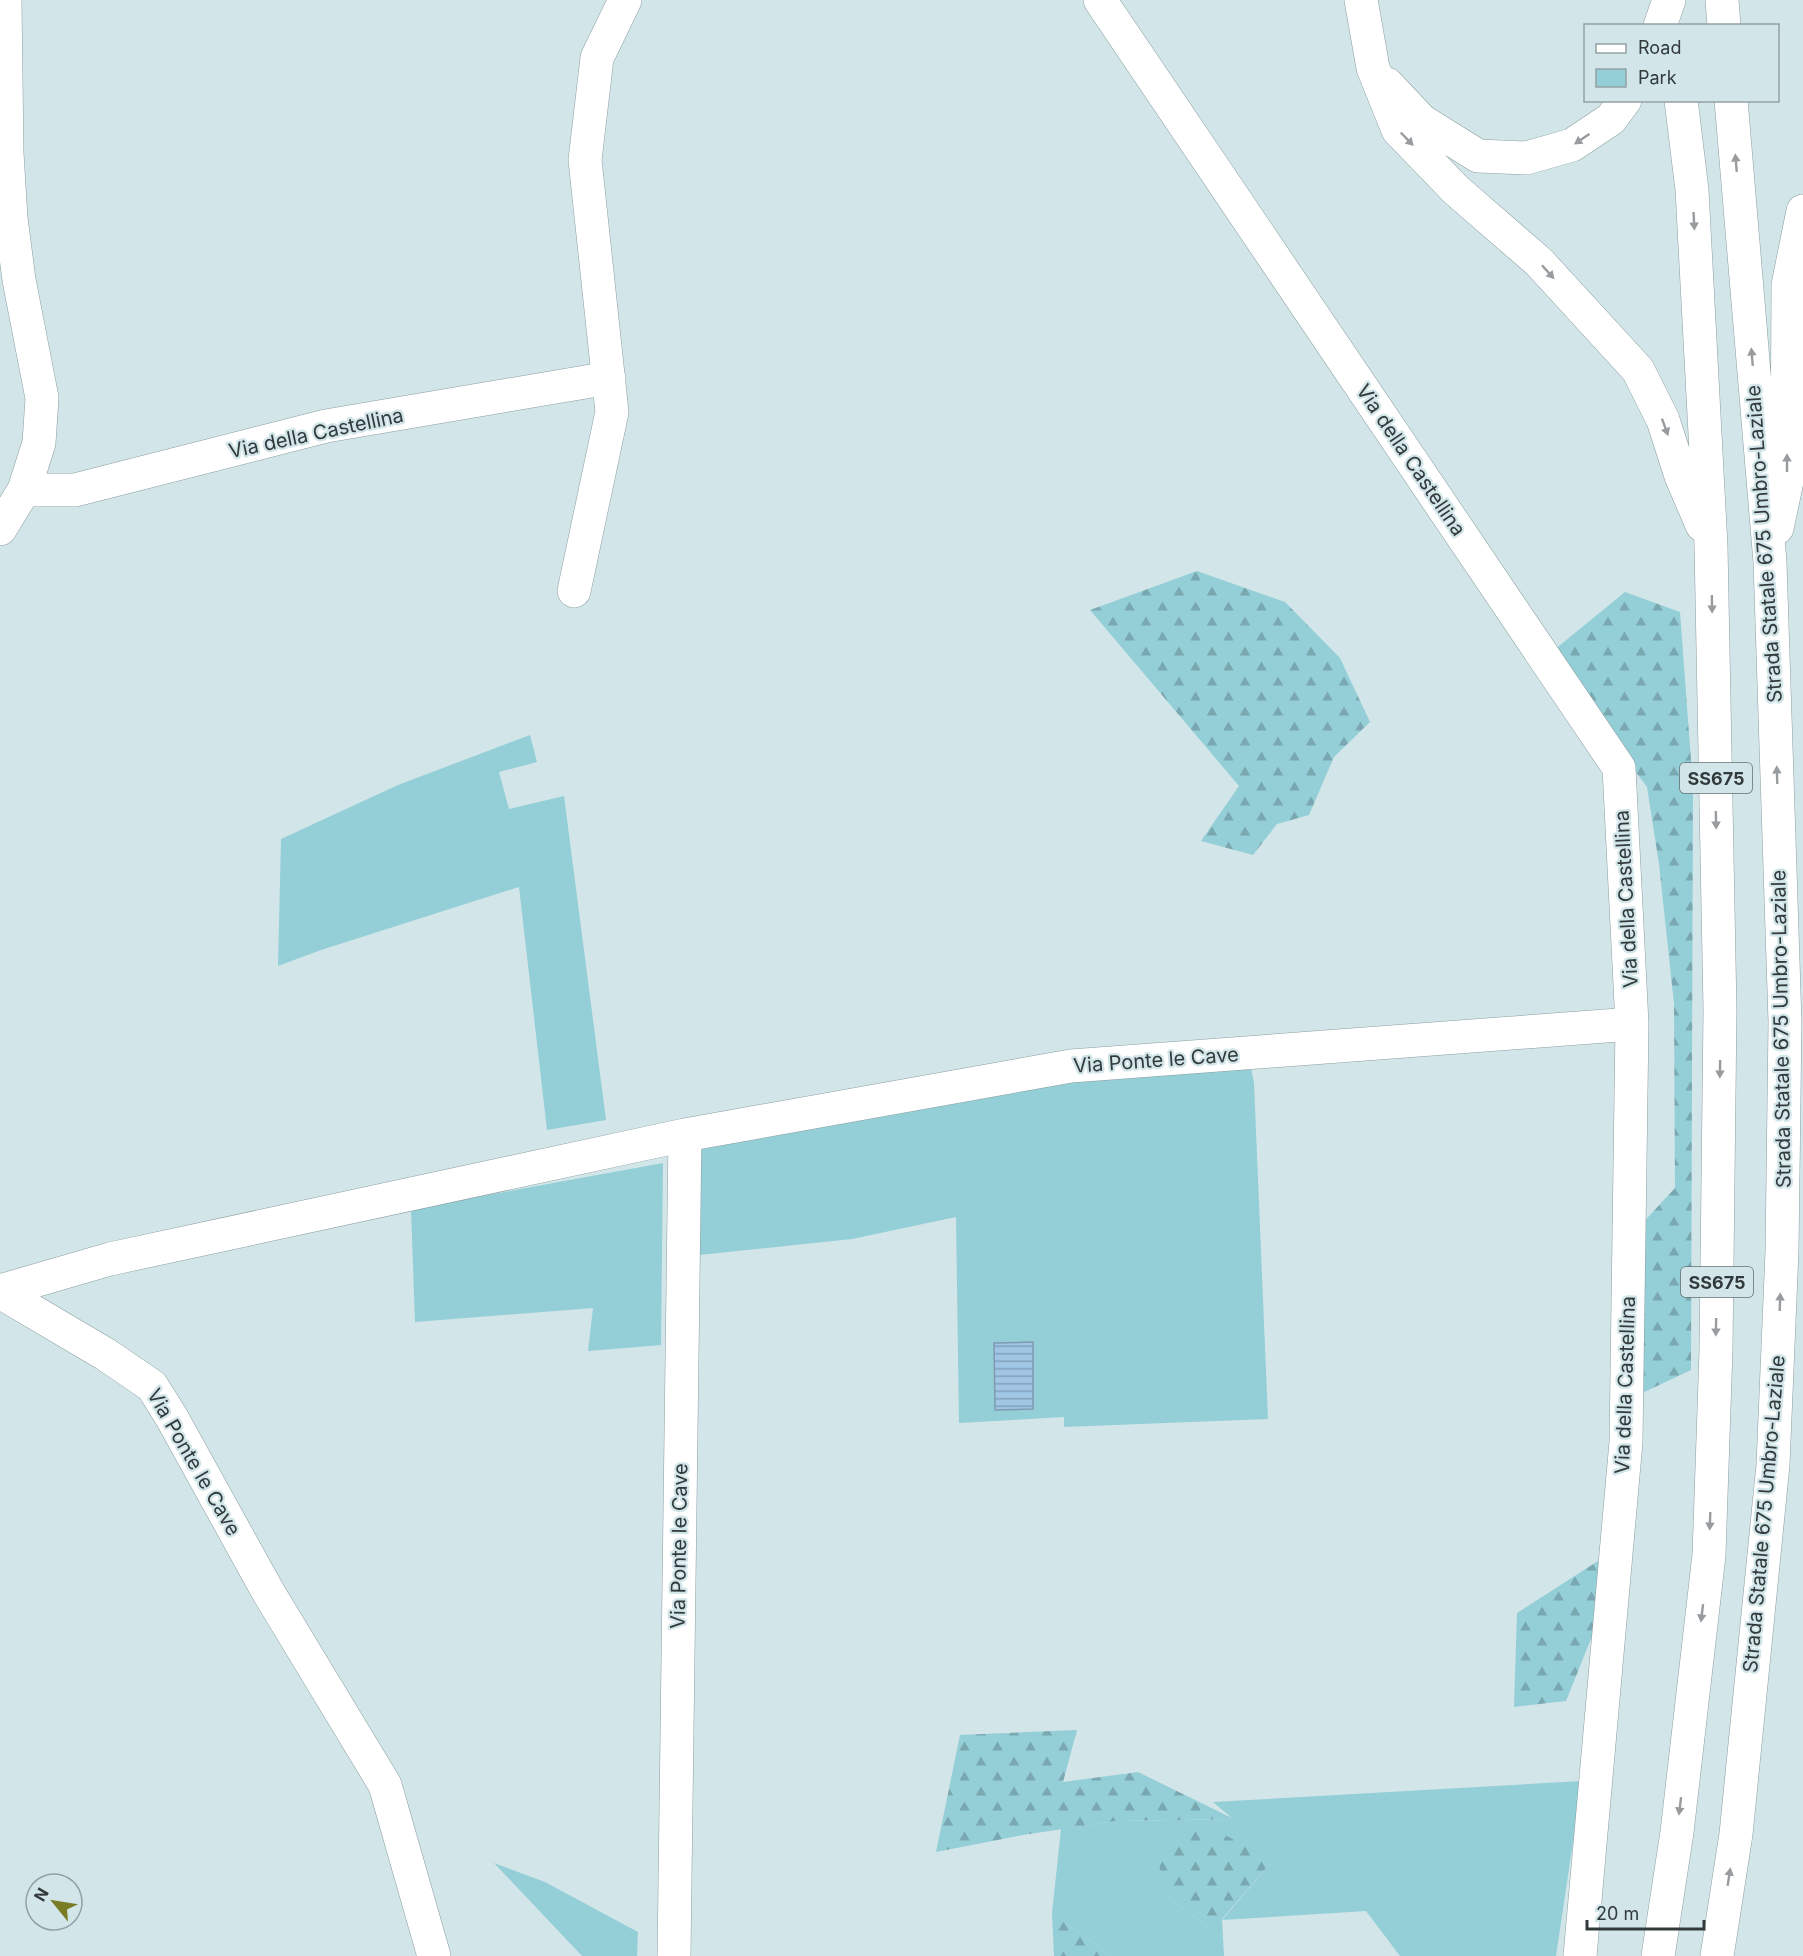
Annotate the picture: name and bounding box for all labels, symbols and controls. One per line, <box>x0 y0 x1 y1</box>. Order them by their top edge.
legend <box>1584 24 1779 102</box>
text: Road <box>1638 37 1681 58</box>
text: Park <box>1638 67 1677 88</box>
one-way arrow <box>1399 132 1413 146</box>
one-way arrow <box>1574 133 1590 144</box>
one-way arrow <box>1731 154 1741 173</box>
one-way arrow <box>1689 212 1698 231</box>
one-way arrow <box>1541 265 1555 279</box>
one-way arrow <box>1748 348 1757 367</box>
street label: Via della Castellina <box>1351 380 1471 540</box>
street label: Strada Statale 675 Umbro-Laziale <box>1741 384 1787 704</box>
street label: Via della Castellina <box>226 403 406 463</box>
one-way arrow <box>1660 418 1670 436</box>
one-way arrow <box>1782 454 1792 473</box>
one-way arrow <box>1707 595 1717 614</box>
road number: SS675 <box>1680 763 1752 793</box>
one-way arrow <box>1772 765 1781 784</box>
street label: Via della Castellina <box>1609 810 1643 988</box>
one-way arrow <box>1712 811 1721 830</box>
street label: Strada Statale 675 Umbro-Laziale <box>1766 870 1796 1188</box>
street label: Via Ponte le Cave <box>1072 1042 1240 1078</box>
one-way arrow <box>1715 1059 1724 1078</box>
road number: SS675 <box>1681 1267 1753 1297</box>
one-way arrow <box>1775 1292 1784 1311</box>
street label: Via della Castellina <box>1610 1296 1640 1474</box>
one-way arrow <box>1711 1317 1721 1336</box>
street label: Strada Statale 675 Umbro-Laziale <box>1738 1354 1790 1674</box>
street label: Via Ponte le Cave <box>142 1384 246 1540</box>
street label: Via Ponte le Cave <box>666 1463 692 1629</box>
one-way arrow <box>1706 1512 1715 1531</box>
one-way arrow <box>1698 1603 1707 1622</box>
one-way arrow <box>1675 1797 1684 1816</box>
one-way arrow <box>1725 1868 1734 1887</box>
north arrow <box>24 1872 84 1932</box>
text: N <box>29 1884 53 1905</box>
scale bar <box>1587 1893 1704 1931</box>
text: 20 m <box>1596 1903 1639 1924</box>

